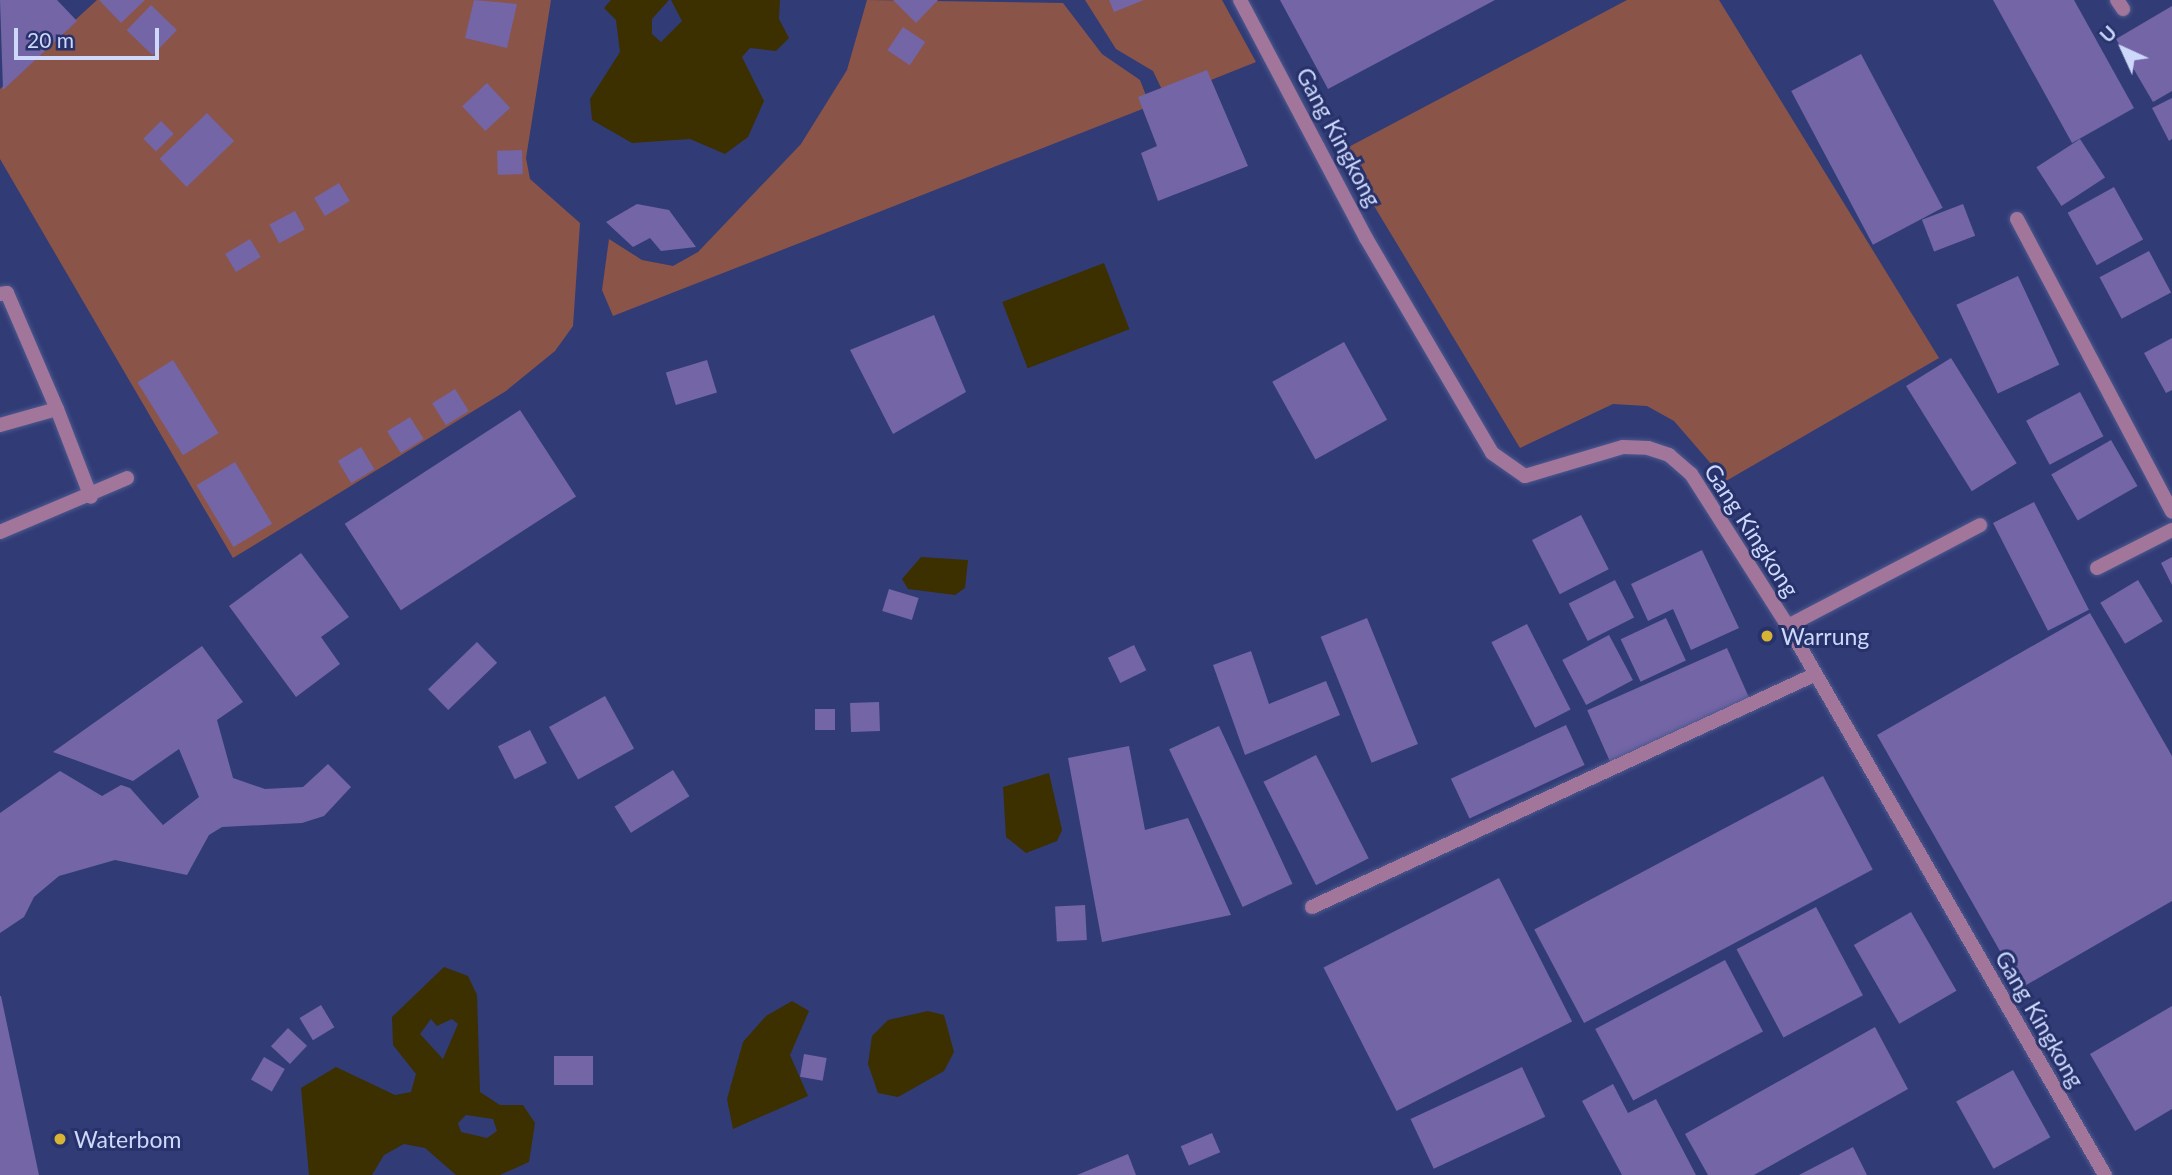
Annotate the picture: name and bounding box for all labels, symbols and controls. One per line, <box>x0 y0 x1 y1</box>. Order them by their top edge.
scale bar <box>18 14 163 58</box>
north arrow <box>2088 14 2158 84</box>
text: U <box>2095 21 2121 47</box>
text: 20 m <box>27 27 74 52</box>
street label: Gang Kingkong <box>1291 63 1387 211</box>
street label: Gang Kingkong <box>1699 458 1805 602</box>
place label: Warrung <box>1781 622 1869 650</box>
marker: Warrung <box>1759 628 1775 644</box>
street label: Gang Kingkong <box>1990 946 2090 1092</box>
place label: Waterbom <box>74 1125 181 1153</box>
marker: Waterbom <box>52 1131 68 1147</box>

